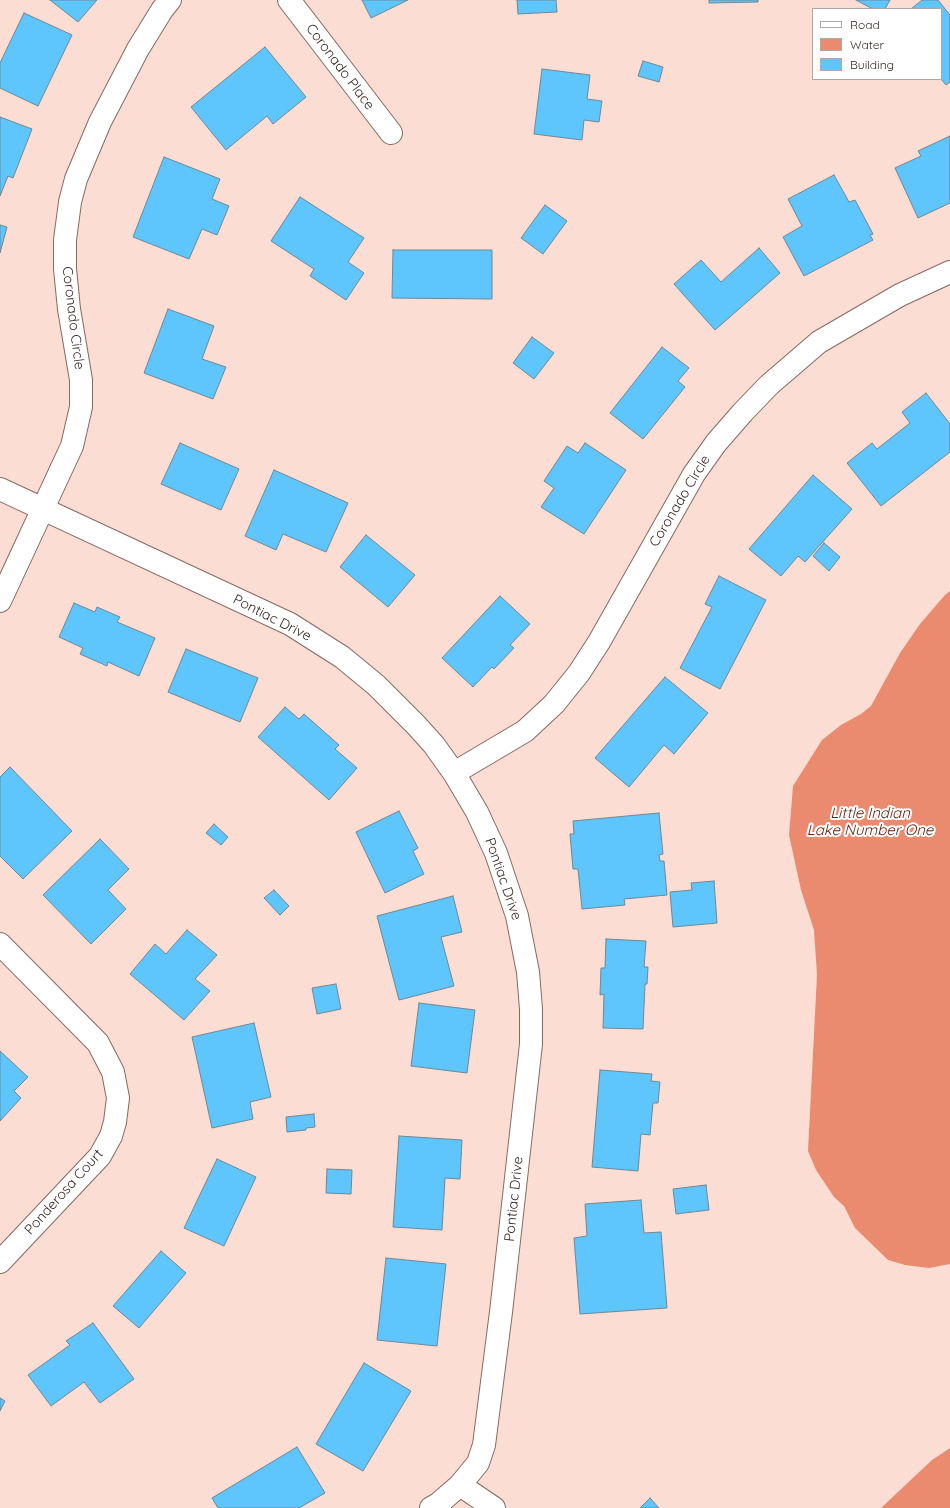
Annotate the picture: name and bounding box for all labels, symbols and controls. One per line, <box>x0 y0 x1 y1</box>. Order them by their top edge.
legend <box>812 8 942 80</box>
text: Road <box>850 17 880 32</box>
street label: Coronado Place <box>302 21 378 113</box>
text: Water <box>850 37 884 52</box>
text: Building <box>850 57 894 72</box>
street label: Coronado Circle <box>58 265 88 371</box>
street label: Coronado Circle <box>646 452 714 550</box>
street label: Pontiac Drive <box>230 591 314 645</box>
water label: Little Indian Lake Number One <box>807 804 933 839</box>
street label: Pontiac Drive <box>481 836 525 922</box>
street label: Ponderosa Court <box>21 1146 107 1238</box>
street label: Pontiac Drive <box>501 1155 527 1243</box>

